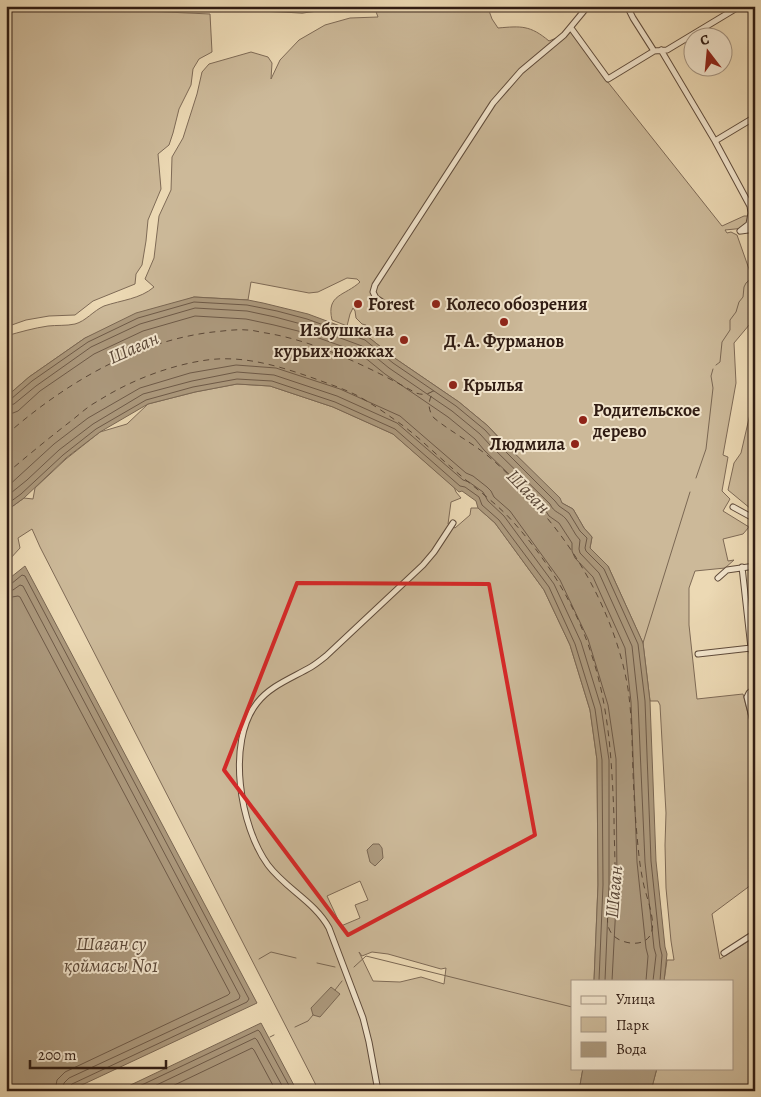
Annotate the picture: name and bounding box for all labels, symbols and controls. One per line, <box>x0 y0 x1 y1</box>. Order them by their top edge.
north arrow <box>684 28 734 78</box>
text: С <box>698 30 712 50</box>
place label: Forest <box>368 292 415 316</box>
place label: Колесо обозрения <box>446 292 587 316</box>
marker: Forest <box>352 298 364 310</box>
marker: Колесо обозрения <box>430 298 442 310</box>
marker: Д. А. Фурманов <box>498 316 510 328</box>
place label: Избушка на курьих ножках <box>274 318 395 363</box>
water label: Шаған <box>104 325 163 371</box>
place label: Д. А. Фурманов <box>444 329 564 353</box>
marker: Избушка на курьих ножках <box>398 334 410 346</box>
place label: Крылья <box>463 373 523 397</box>
marker: Крылья <box>447 379 459 391</box>
place label: Родительское дерево <box>592 398 700 443</box>
marker: Родительское дерево <box>577 414 589 426</box>
place label: Людмила <box>490 432 565 456</box>
marker: Людмила <box>569 438 581 450</box>
water label: Шаған <box>501 464 556 520</box>
water label: Шаған <box>599 864 629 920</box>
water label: Шаған су қоймасы No1 <box>64 931 158 979</box>
legend <box>571 980 734 1070</box>
text: Улица <box>616 989 655 1009</box>
text: Парк <box>616 1015 649 1035</box>
scale bar <box>30 1037 166 1069</box>
text: Вода <box>616 1039 647 1059</box>
text: 200 m <box>38 1045 77 1065</box>

